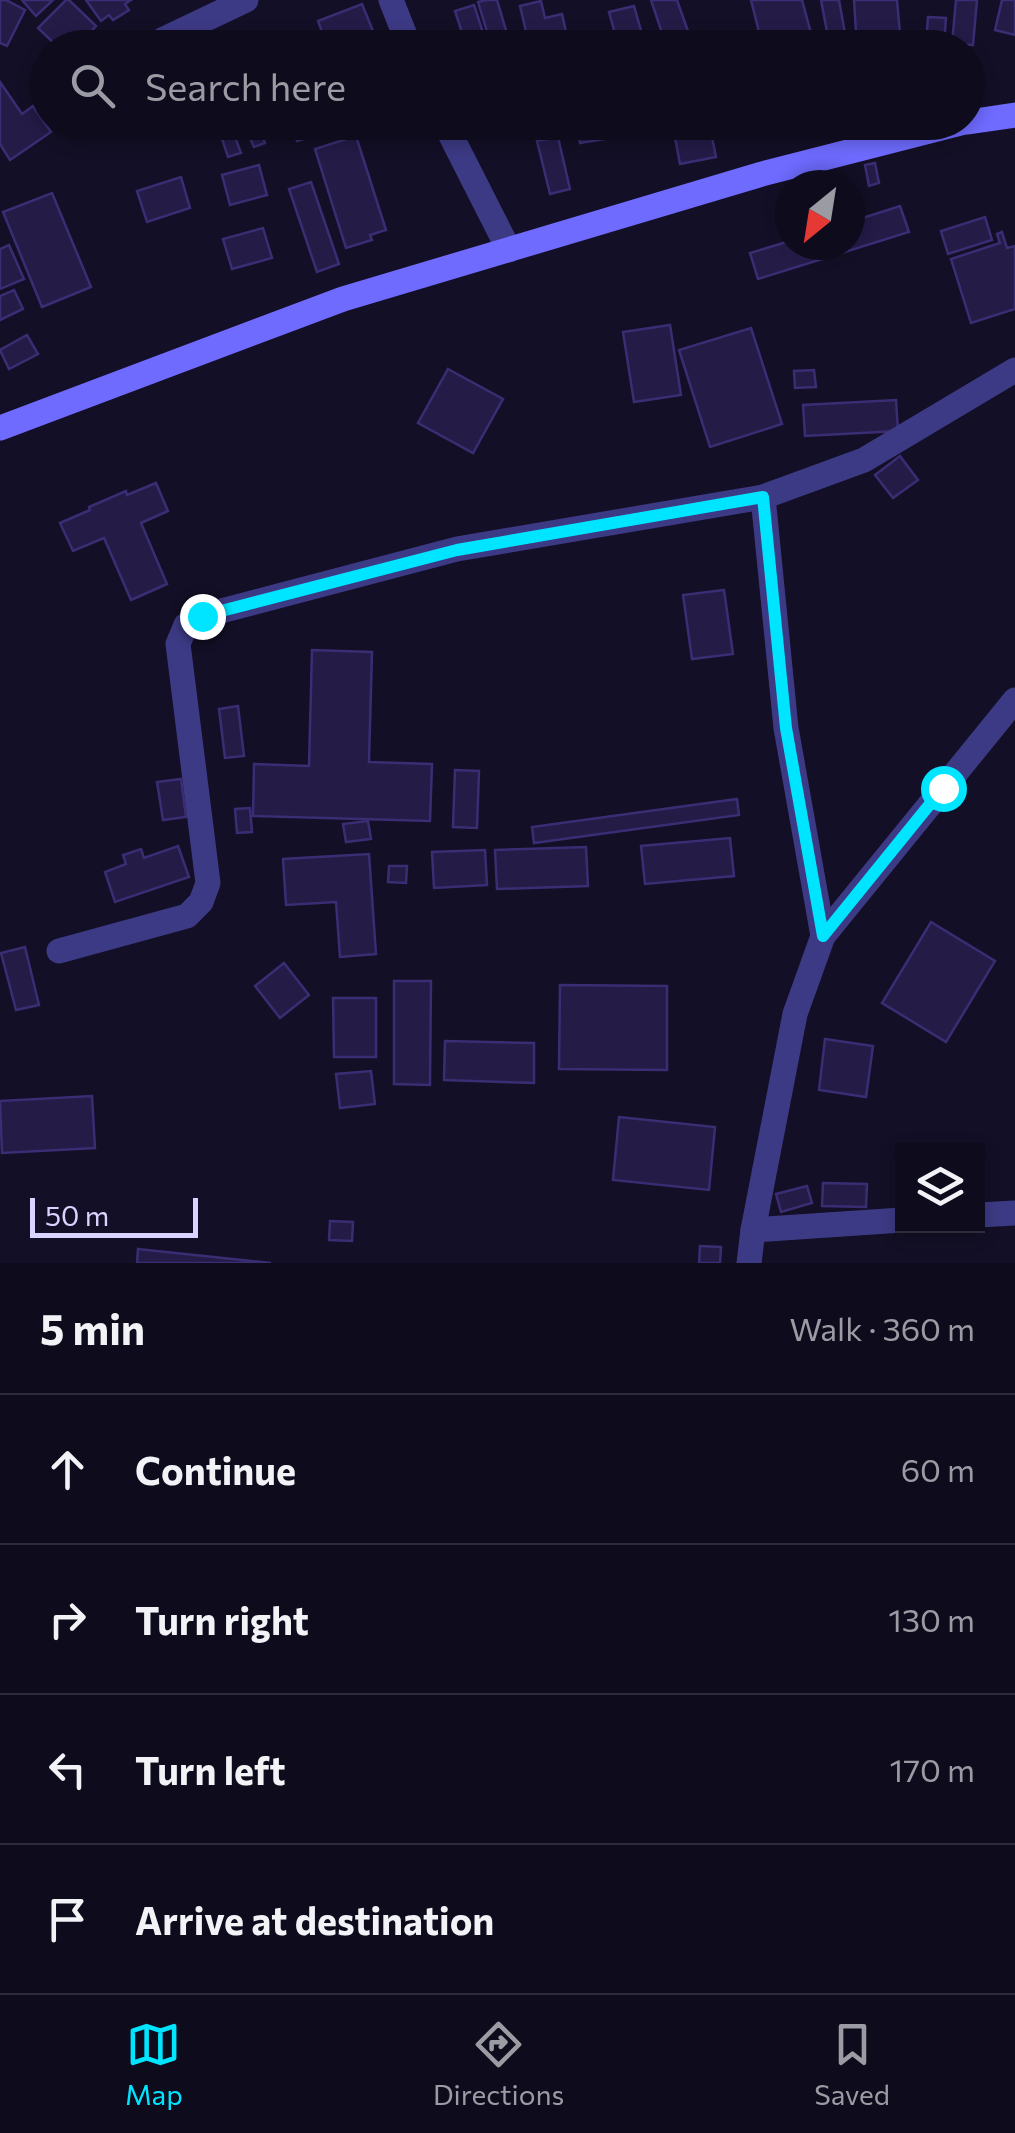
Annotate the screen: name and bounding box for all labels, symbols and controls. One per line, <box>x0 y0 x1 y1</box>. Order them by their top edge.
search box <box>30 30 985 140</box>
icon: search <box>65 58 120 113</box>
text: Search here <box>145 62 346 109</box>
north arrow <box>775 170 865 260</box>
route end <box>180 594 226 640</box>
route start <box>921 766 967 812</box>
map controls <box>895 1143 985 1233</box>
button: layers <box>895 1143 985 1233</box>
scale bar <box>30 1193 198 1238</box>
text: 50 m <box>45 1198 109 1232</box>
text: 5 min <box>40 1302 145 1354</box>
text: Walk · 360 m <box>789 1308 975 1348</box>
icon: ahead <box>40 1442 95 1497</box>
text: Continue <box>135 1446 296 1493</box>
text: 60 m <box>901 1449 975 1489</box>
icon: right <box>40 1592 95 1647</box>
text: Turn right <box>135 1596 309 1643</box>
text: 130 m <box>888 1599 975 1639</box>
icon: left <box>40 1742 95 1797</box>
text: Turn left <box>135 1746 286 1793</box>
text: 170 m <box>890 1749 975 1789</box>
icon: arrive <box>40 1892 95 1947</box>
text: Arrive at destination <box>135 1896 494 1943</box>
tab: Map <box>125 2017 183 2111</box>
tab: Directions <box>433 2017 564 2111</box>
tab: Saved <box>814 2017 890 2111</box>

